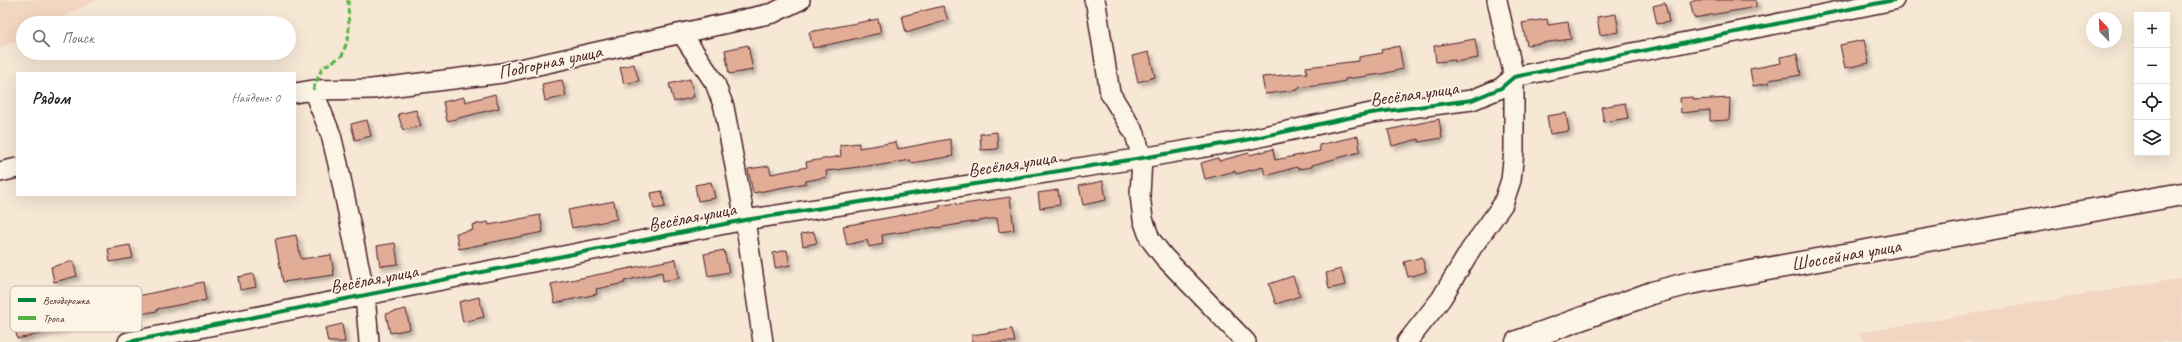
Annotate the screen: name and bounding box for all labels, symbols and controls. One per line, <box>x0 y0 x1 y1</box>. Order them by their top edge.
north arrow <box>2086 12 2122 48</box>
map controls <box>2134 12 2170 156</box>
button: + <box>2134 12 2170 48</box>
search box <box>16 16 296 60</box>
icon: search <box>30 27 52 49</box>
text: Поиск <box>62 29 94 48</box>
street label: Подгорная улица <box>496 39 606 85</box>
button: − <box>2134 48 2170 84</box>
street label: Весёлая улица <box>1368 76 1461 112</box>
button: locate <box>2134 84 2170 120</box>
text: Рядом <box>32 88 70 109</box>
text: Найдено: 0 <box>232 90 280 106</box>
button: layers <box>2134 120 2170 156</box>
street label: Весёлая улица <box>966 145 1059 183</box>
street label: Весёлая улица <box>646 196 739 237</box>
street label: Шоссейная улица <box>1789 233 1904 276</box>
street label: Весёлая улица <box>328 258 421 299</box>
legend <box>10 286 142 332</box>
text: Велодорожка <box>43 293 90 307</box>
text: Тропа <box>43 311 64 325</box>

